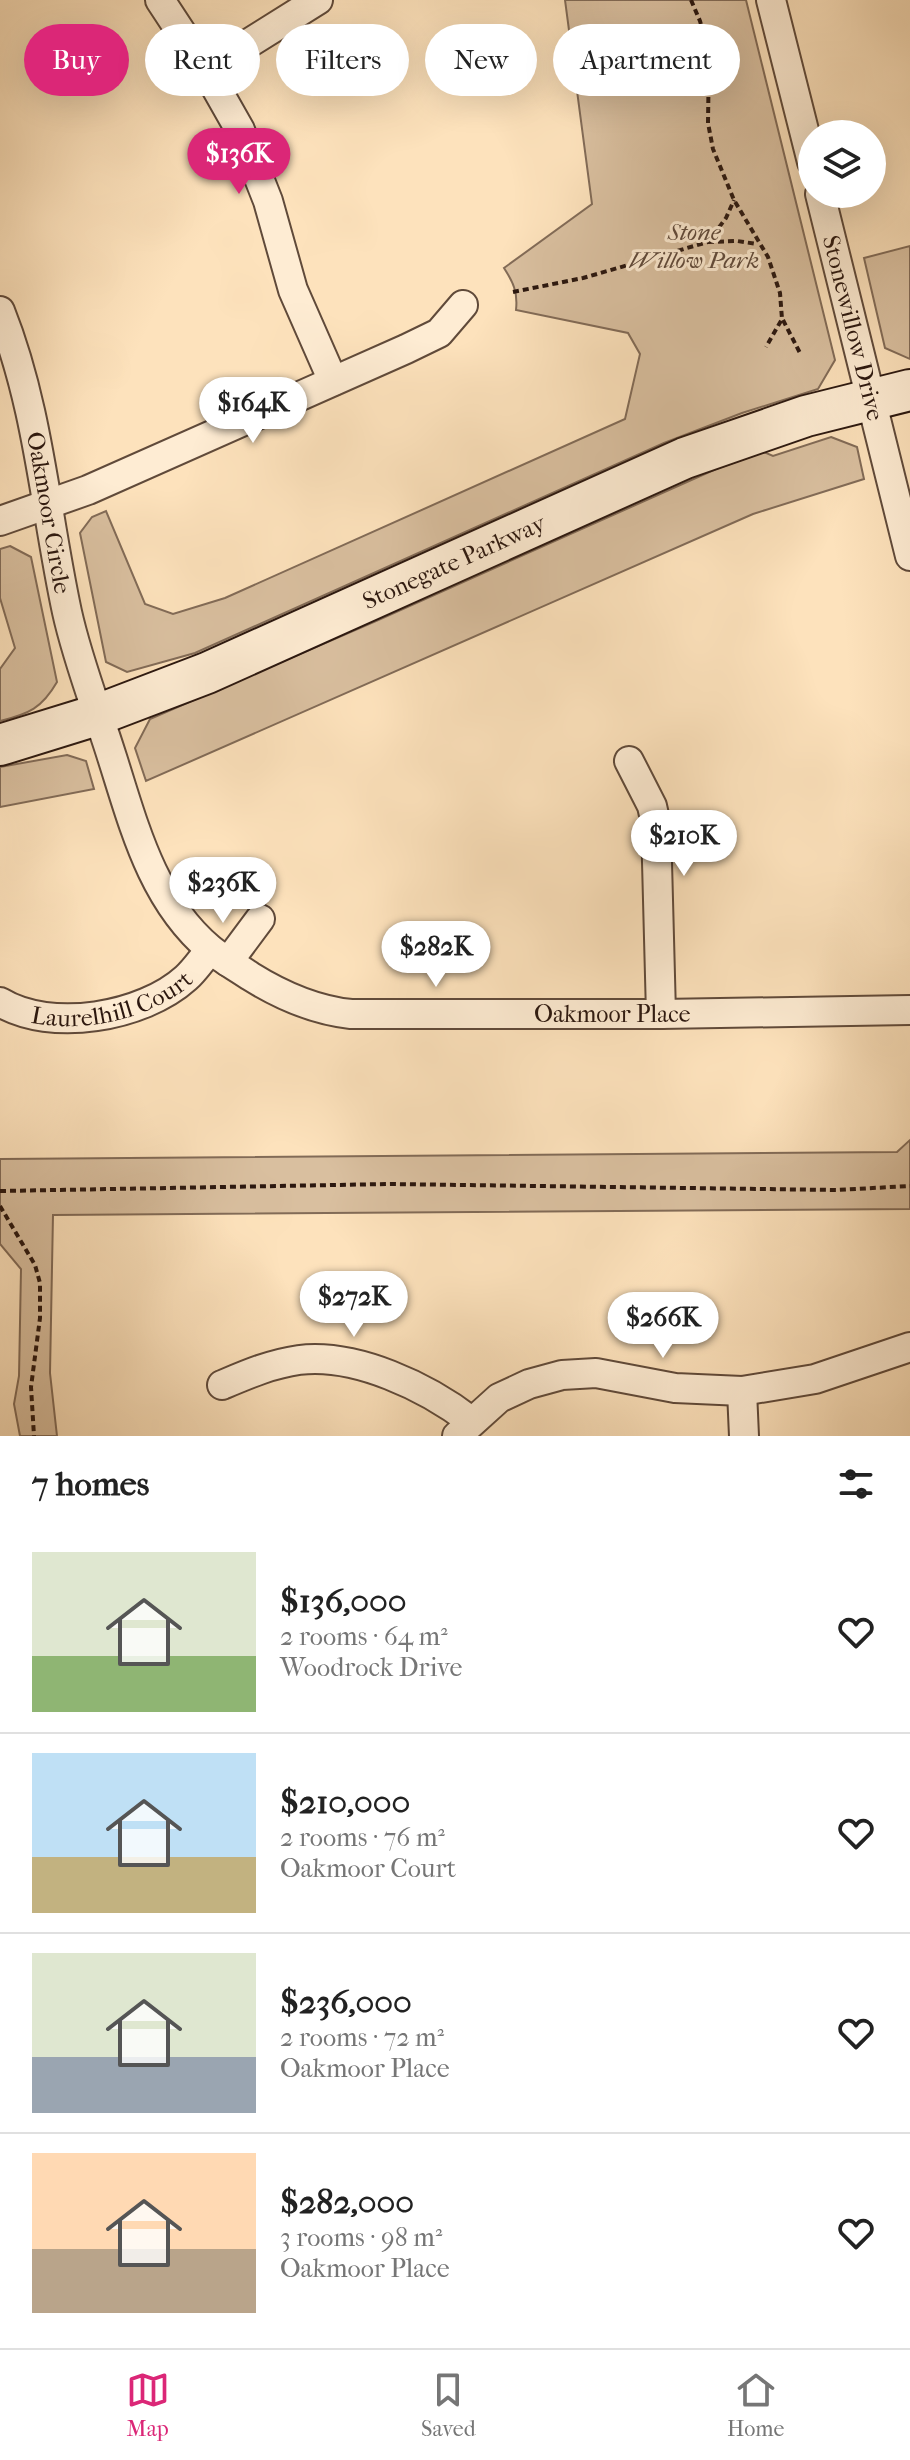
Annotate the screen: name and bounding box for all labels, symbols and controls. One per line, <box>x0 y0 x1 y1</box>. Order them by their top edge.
chip: Buy <box>24 24 129 96</box>
chip: Rent <box>145 24 260 96</box>
chip: Filters <box>276 24 409 96</box>
chip: New <box>425 24 537 96</box>
chip: Apartment <box>553 24 740 96</box>
map controls <box>798 120 886 208</box>
button: layers <box>798 120 886 208</box>
pin: $136K <box>183 128 295 196</box>
text: $136K <box>205 138 273 169</box>
park label: Stone Willow Park <box>629 218 759 274</box>
street label: Stonewillow Drive <box>817 232 890 424</box>
pin: $164K <box>197 377 309 445</box>
text: $164K <box>217 387 289 418</box>
street label: Oakmoor Circle <box>21 429 77 596</box>
street label: Stonegate Parkway <box>358 508 551 615</box>
pin: $210K <box>628 810 740 878</box>
text: $210K <box>649 820 719 851</box>
pin: $236K <box>167 857 279 925</box>
text: $236K <box>187 867 259 898</box>
pin: $282K <box>380 921 492 989</box>
text: $282K <box>399 931 473 962</box>
street label: Laurelhill Court <box>29 965 198 1032</box>
street label: Oakmoor Place <box>534 1000 691 1028</box>
pin: $272K <box>298 1271 410 1339</box>
text: $272K <box>318 1281 390 1312</box>
pin: $266K <box>607 1292 719 1360</box>
text: $266K <box>626 1302 700 1333</box>
icon: filters <box>834 1462 878 1506</box>
text: 7 homes <box>32 1464 149 1504</box>
text: $136,000 <box>280 1581 407 1621</box>
icon: home <box>96 1584 192 1680</box>
icon: heart <box>834 1610 878 1654</box>
text: 2 rooms · 64 m² <box>280 1621 448 1652</box>
text: Woodrock Drive <box>280 1652 462 1683</box>
text: $210,000 <box>280 1782 410 1822</box>
icon: home <box>96 1785 192 1881</box>
icon: heart <box>834 1811 878 1855</box>
text: 2 rooms · 76 m² <box>280 1822 445 1853</box>
text: Oakmoor Court <box>280 1853 456 1884</box>
text: $236,000 <box>280 1982 412 2022</box>
icon: home <box>96 1985 192 2081</box>
icon: heart <box>834 2011 878 2055</box>
text: 2 rooms · 72 m² <box>280 2022 444 2053</box>
text: Oakmoor Place <box>280 2053 450 2084</box>
text: $282,000 <box>280 2182 414 2222</box>
icon: home <box>96 2185 192 2281</box>
icon: heart <box>834 2211 878 2255</box>
text: 3 rooms · 98 m² <box>280 2222 442 2253</box>
text: Oakmoor Place <box>280 2253 450 2284</box>
tab: Map <box>126 2368 170 2442</box>
tab: Saved <box>421 2368 476 2442</box>
tab: Home <box>727 2368 784 2442</box>

